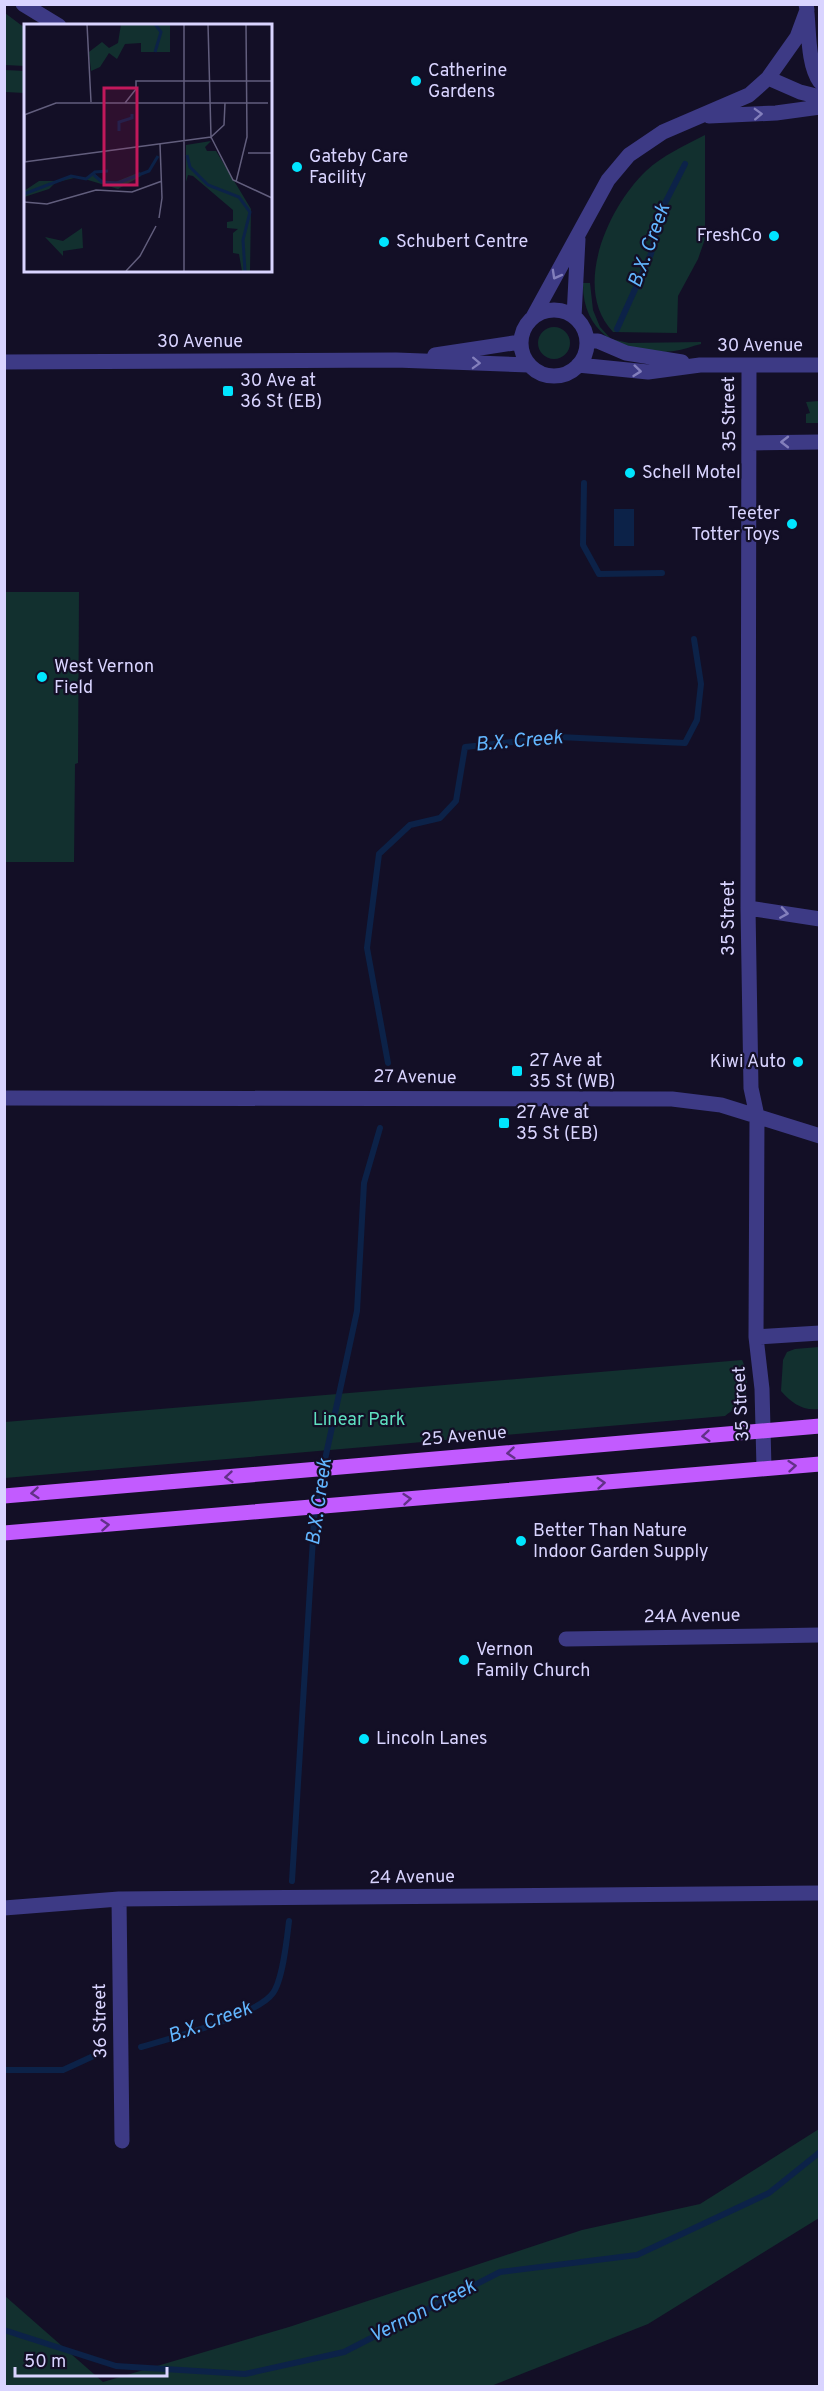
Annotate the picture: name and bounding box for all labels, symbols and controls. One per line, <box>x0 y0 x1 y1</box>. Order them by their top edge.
inset map <box>24 24 272 272</box>
place label: Catherine Gardens <box>428 60 507 104</box>
marker: Catherine Gardens <box>409 74 423 88</box>
one-way arrow <box>753 108 762 121</box>
place label: Gateby Care Facility <box>309 146 408 190</box>
marker: Gateby Care Facility <box>290 160 304 174</box>
water label: B.X. Creek <box>623 200 678 292</box>
place label: FreshCo <box>697 225 762 248</box>
marker: FreshCo <box>767 229 781 243</box>
place label: Schubert Centre <box>396 231 528 254</box>
marker: Schubert Centre <box>377 235 391 249</box>
one-way arrow <box>552 269 563 279</box>
street label: 30 Avenue <box>157 331 243 354</box>
street label: 30 Avenue <box>717 335 803 358</box>
one-way arrow <box>471 357 480 369</box>
one-way arrow <box>632 364 641 377</box>
place label: 30 Ave at 36 St (EB) <box>240 370 322 414</box>
street label: 35 Street <box>718 376 742 452</box>
marker: 30 Ave at 36 St (EB) <box>221 384 235 398</box>
one-way arrow <box>781 436 790 448</box>
place label: Schell Motel <box>642 462 741 485</box>
marker: Schell Motel <box>623 466 637 480</box>
place label: Teeter Totter Toys <box>691 503 780 547</box>
marker: Teeter Totter Toys <box>785 517 799 531</box>
place label: West Vernon Field <box>54 656 154 700</box>
marker: West Vernon Field <box>35 670 49 684</box>
water label: B.X. Creek <box>474 725 565 759</box>
street label: 35 Street <box>718 880 741 956</box>
one-way arrow <box>779 907 789 919</box>
place label: 27 Ave at 35 St (WB) <box>529 1050 615 1094</box>
place label: Kiwi Auto <box>710 1051 786 1074</box>
marker: Kiwi Auto <box>791 1055 805 1069</box>
marker: 27 Ave at 35 St (WB) <box>510 1064 524 1078</box>
street label: 27 Avenue <box>373 1066 457 1090</box>
place label: 27 Ave at 35 St (EB) <box>516 1102 599 1146</box>
marker: 27 Ave at 35 St (EB) <box>497 1116 511 1130</box>
street label: 35 Street <box>729 1366 755 1442</box>
park label: Linear Park <box>313 1409 405 1432</box>
street label: 25 Avenue <box>420 1422 508 1452</box>
one-way arrow <box>701 1429 710 1442</box>
one-way arrow <box>507 1446 516 1459</box>
water label: B.X. Creek <box>301 1456 339 1547</box>
one-way arrow <box>787 1460 796 1473</box>
one-way arrow <box>225 1470 234 1483</box>
one-way arrow <box>596 1477 605 1490</box>
one-way arrow <box>30 1487 39 1500</box>
one-way arrow <box>402 1493 411 1506</box>
one-way arrow <box>100 1519 109 1532</box>
place label: Better Than Nature Indoor Garden Supply <box>533 1520 709 1564</box>
marker: Better Than Nature Indoor Garden Supply <box>514 1534 528 1548</box>
street label: 24A Avenue <box>643 1605 741 1629</box>
place label: Vernon Family Church <box>476 1639 590 1683</box>
marker: Vernon Family Church <box>457 1653 471 1667</box>
place label: Lincoln Lanes <box>376 1728 487 1751</box>
marker: Lincoln Lanes <box>357 1732 371 1746</box>
street label: 24 Avenue <box>369 1866 455 1890</box>
street label: 36 Street <box>89 1983 113 2059</box>
water label: B.X. Creek <box>164 1995 256 2050</box>
water label: Vernon Creek <box>365 2274 481 2350</box>
scale bar <box>15 2340 166 2378</box>
text: 50 m <box>24 2351 66 2374</box>

